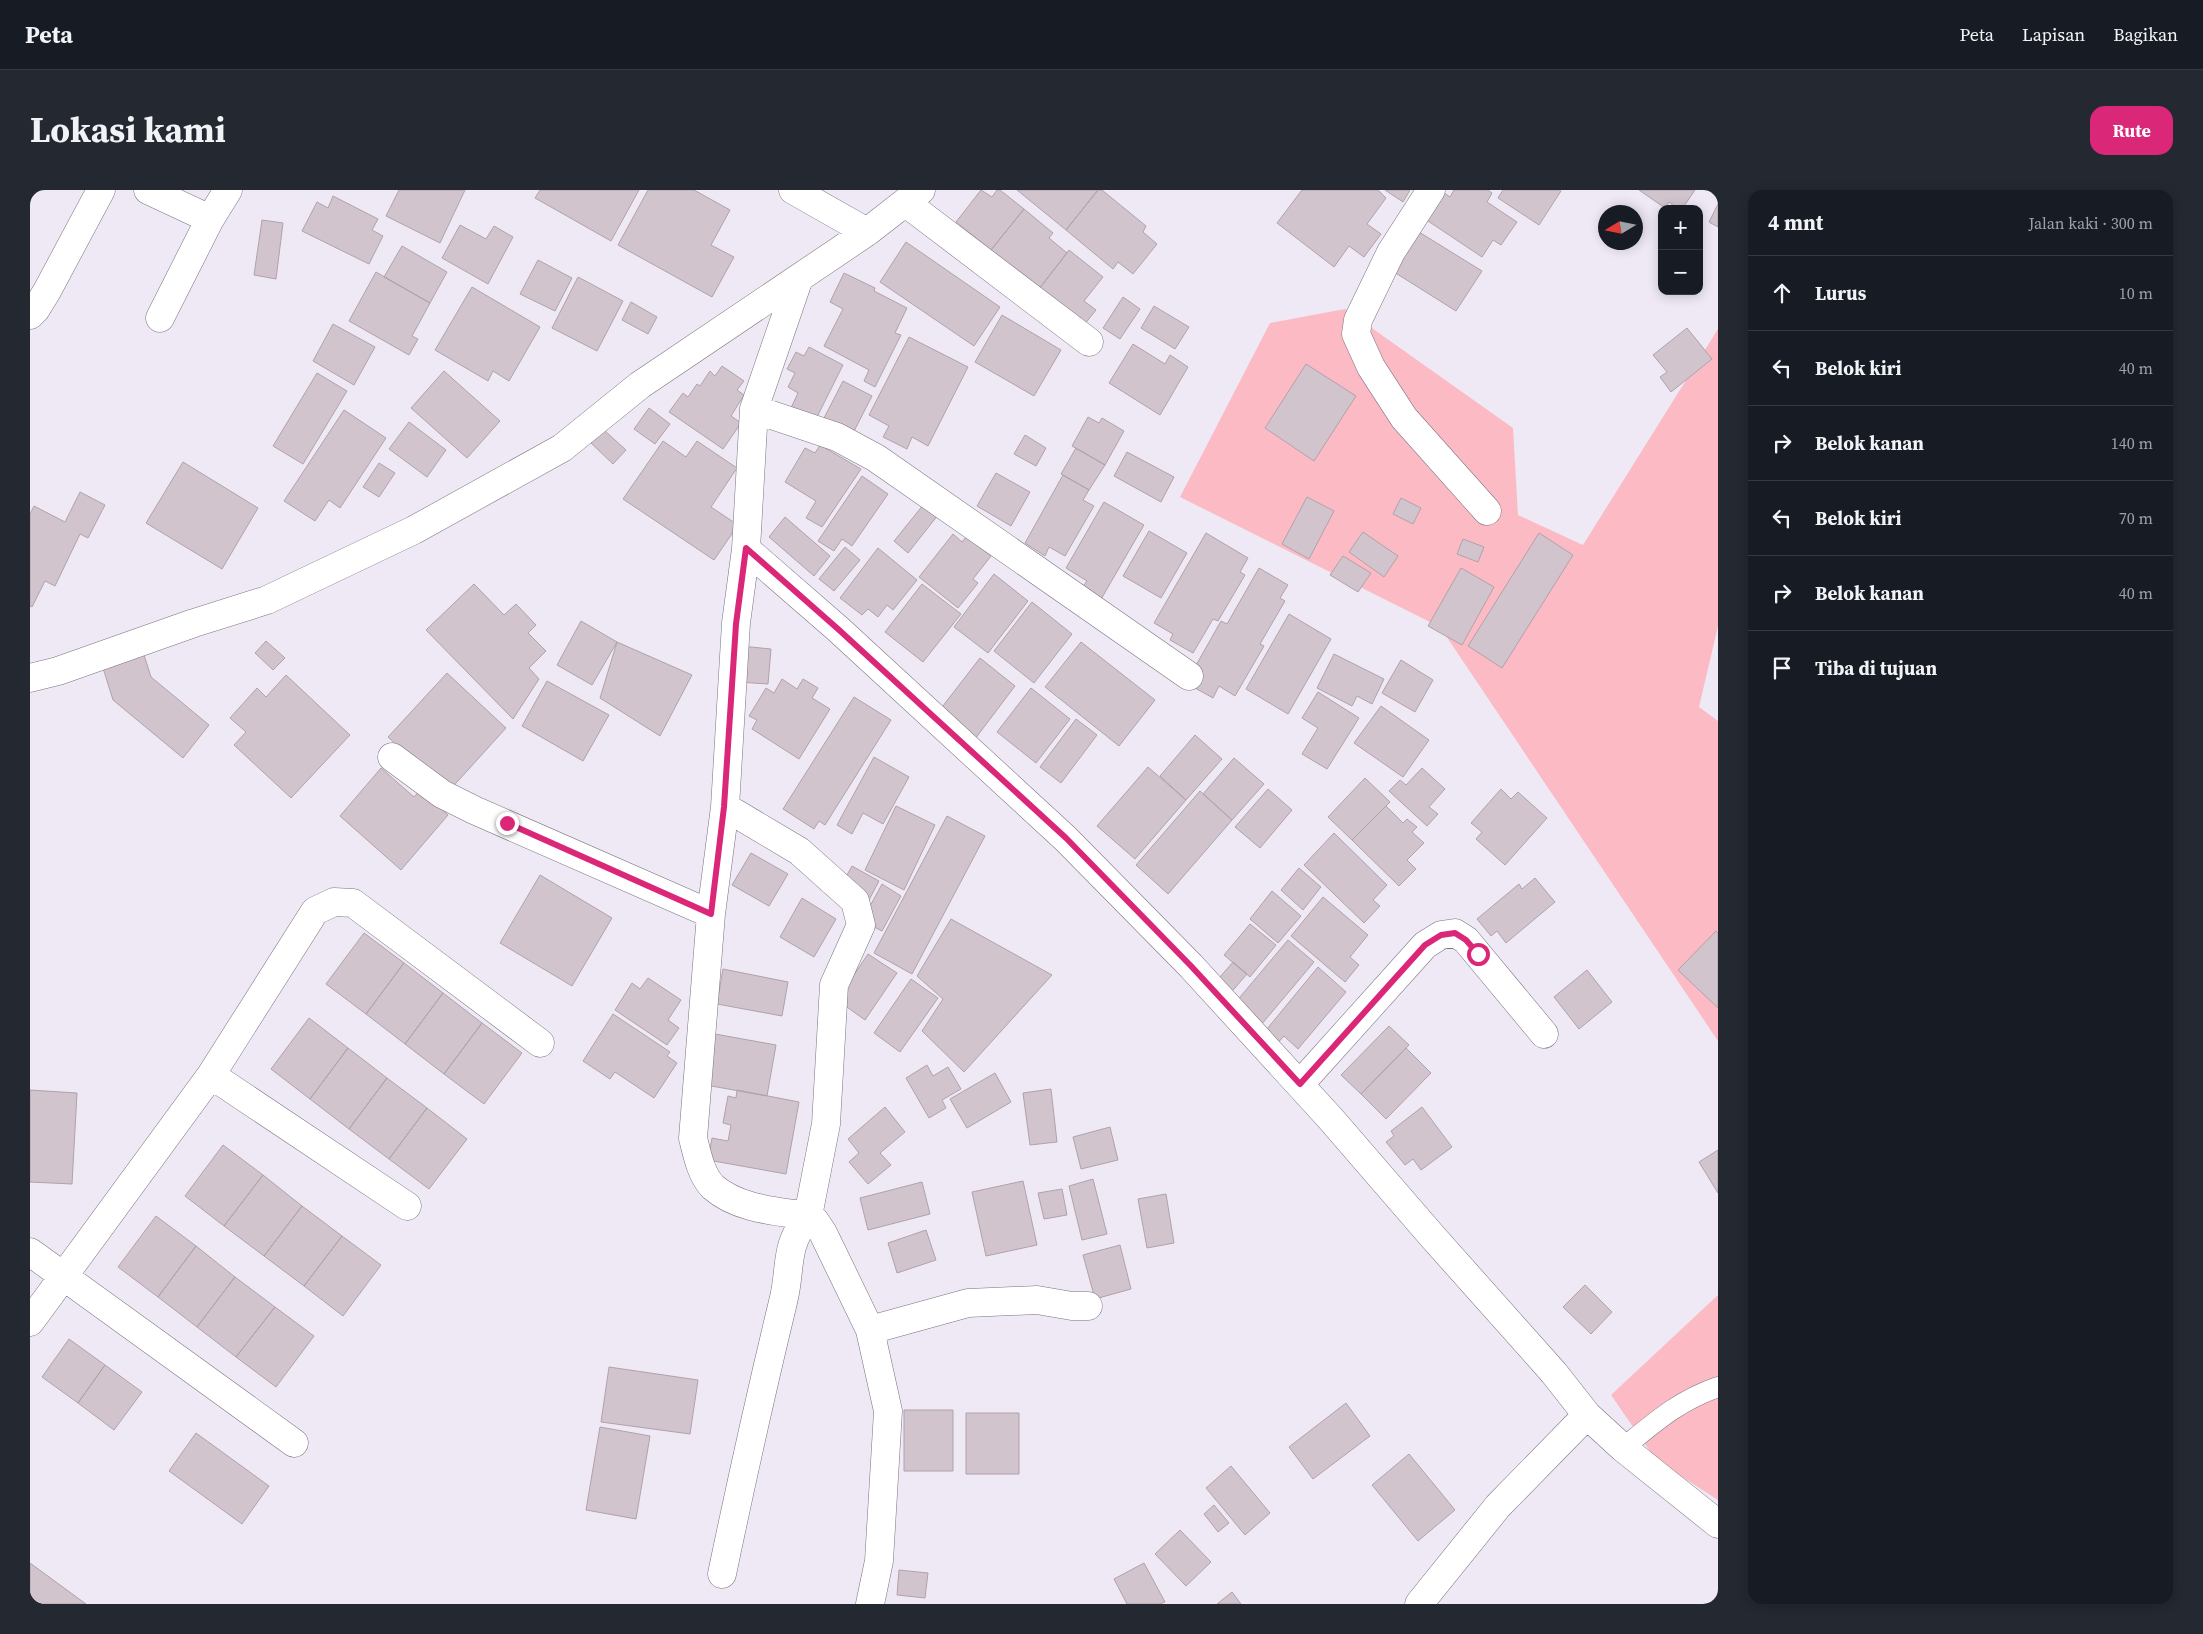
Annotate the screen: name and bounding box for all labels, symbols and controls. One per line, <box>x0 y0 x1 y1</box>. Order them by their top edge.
text: Peta <box>25 18 73 51</box>
text: Peta <box>1960 22 1994 47</box>
text: Lapisan <box>2022 22 2085 47</box>
text: Bagikan <box>2113 22 2178 47</box>
text: Lokasi kami <box>30 106 226 154</box>
button: Rute <box>2090 106 2173 155</box>
north arrow <box>1598 205 1643 250</box>
map controls <box>1658 205 1703 295</box>
button: + <box>1658 205 1703 250</box>
text: 4 mnt <box>1768 208 1823 237</box>
text: Jalan kaki · 300 m <box>2028 212 2153 234</box>
button: − <box>1658 250 1703 295</box>
icon: ahead <box>1768 279 1796 307</box>
text: Lurus <box>1815 280 1866 306</box>
text: 10 m <box>2119 282 2153 304</box>
icon: left <box>1768 354 1796 382</box>
text: Belok kiri <box>1815 355 1902 381</box>
text: 40 m <box>2119 357 2153 379</box>
icon: right <box>1768 429 1796 457</box>
text: Belok kanan <box>1815 430 1924 456</box>
text: 140 m <box>2111 432 2153 454</box>
icon: left <box>1768 504 1796 532</box>
text: Belok kiri <box>1815 505 1902 531</box>
text: 70 m <box>2119 507 2153 529</box>
icon: right <box>1768 579 1796 607</box>
text: Belok kanan <box>1815 580 1924 606</box>
text: 40 m <box>2119 582 2153 604</box>
icon: arrive <box>1768 654 1796 682</box>
text: Tiba di tujuan <box>1815 655 1937 681</box>
route end <box>496 812 519 835</box>
route start <box>1467 943 1490 966</box>

